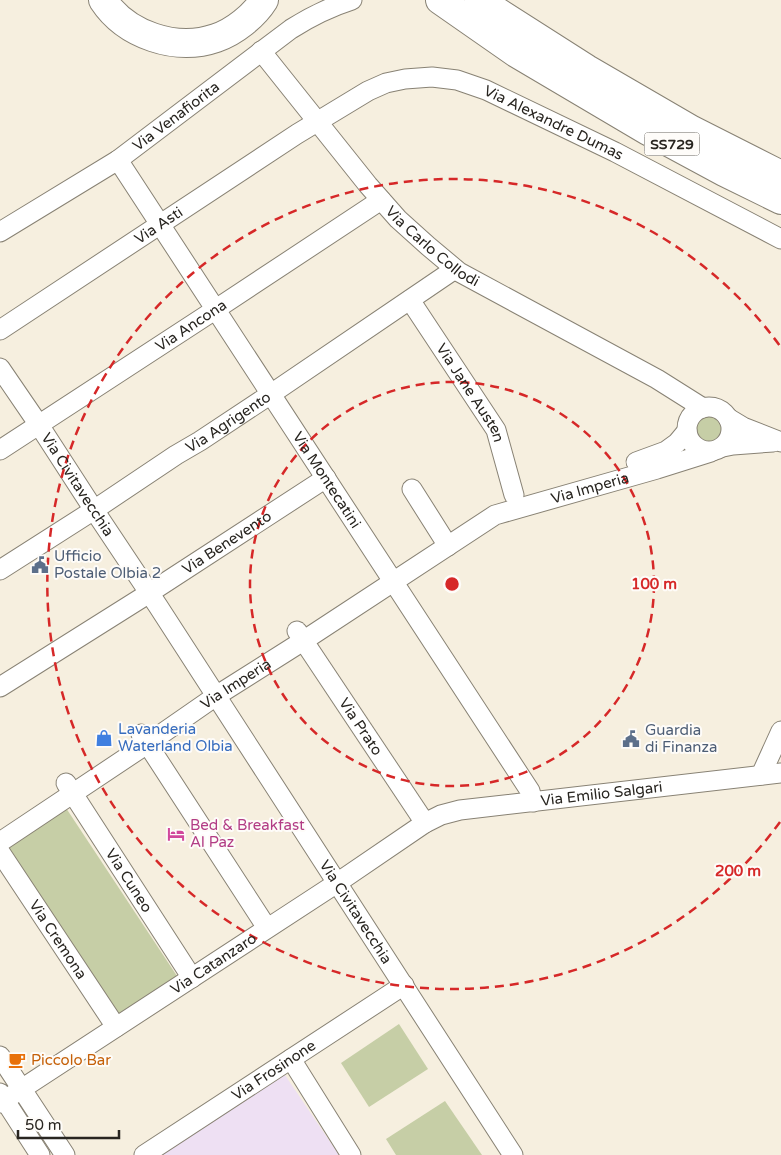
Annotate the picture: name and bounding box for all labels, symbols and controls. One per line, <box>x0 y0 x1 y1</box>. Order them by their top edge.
street label: Via Venafiorita <box>129 77 223 155</box>
street label: Via Alexandre Dumas <box>481 81 626 164</box>
road number: SS729 <box>644 132 700 156</box>
street label: Via Carlo Collodi <box>382 202 482 290</box>
street label: Via Asti <box>131 203 186 248</box>
street label: Via Ancona <box>152 296 230 355</box>
street label: Via Jane Austen <box>432 340 508 444</box>
street label: Via Agrigento <box>182 388 274 456</box>
street label: Via Montecatini <box>289 428 365 531</box>
street label: Via Civitavecchia <box>37 429 118 540</box>
street label: Via Imperia <box>549 468 631 508</box>
street label: Via Benevento <box>179 507 275 578</box>
place label: Ufficio Postale Olbia 2 <box>54 547 161 582</box>
public building icon: Ufficio Postale Olbia 2 <box>30 555 50 575</box>
centre of rings <box>443 575 461 593</box>
text: 100 m <box>631 575 677 593</box>
street label: Via Imperia <box>197 655 274 713</box>
street label: Via Prato <box>335 695 386 759</box>
place label: Lavanderia Waterland Olbia <box>118 720 233 755</box>
place label: Guardia di Finanza <box>645 721 717 756</box>
shop icon: Lavanderia Waterland Olbia <box>94 728 114 748</box>
public building icon: Guardia di Finanza <box>621 729 641 749</box>
street label: Via Emilio Salgari <box>540 778 664 810</box>
place label: Bed & Breakfast Al Paz <box>190 816 305 851</box>
hotel icon: Bed & Breakfast Al Paz <box>166 824 186 844</box>
street label: Via Cuneo <box>102 845 156 916</box>
street label: Via Civitavecchia <box>316 857 396 967</box>
text: 200 m <box>715 862 761 880</box>
street label: Via Cremona <box>25 897 91 983</box>
street label: Via Catanzaro <box>167 929 260 998</box>
street label: Via Frosinone <box>228 1036 319 1104</box>
cafe icon: Piccolo Bar <box>7 1050 27 1070</box>
place label: Piccolo Bar <box>31 1051 111 1069</box>
scale bar <box>18 1108 119 1140</box>
text: 50 m <box>25 1116 62 1134</box>

